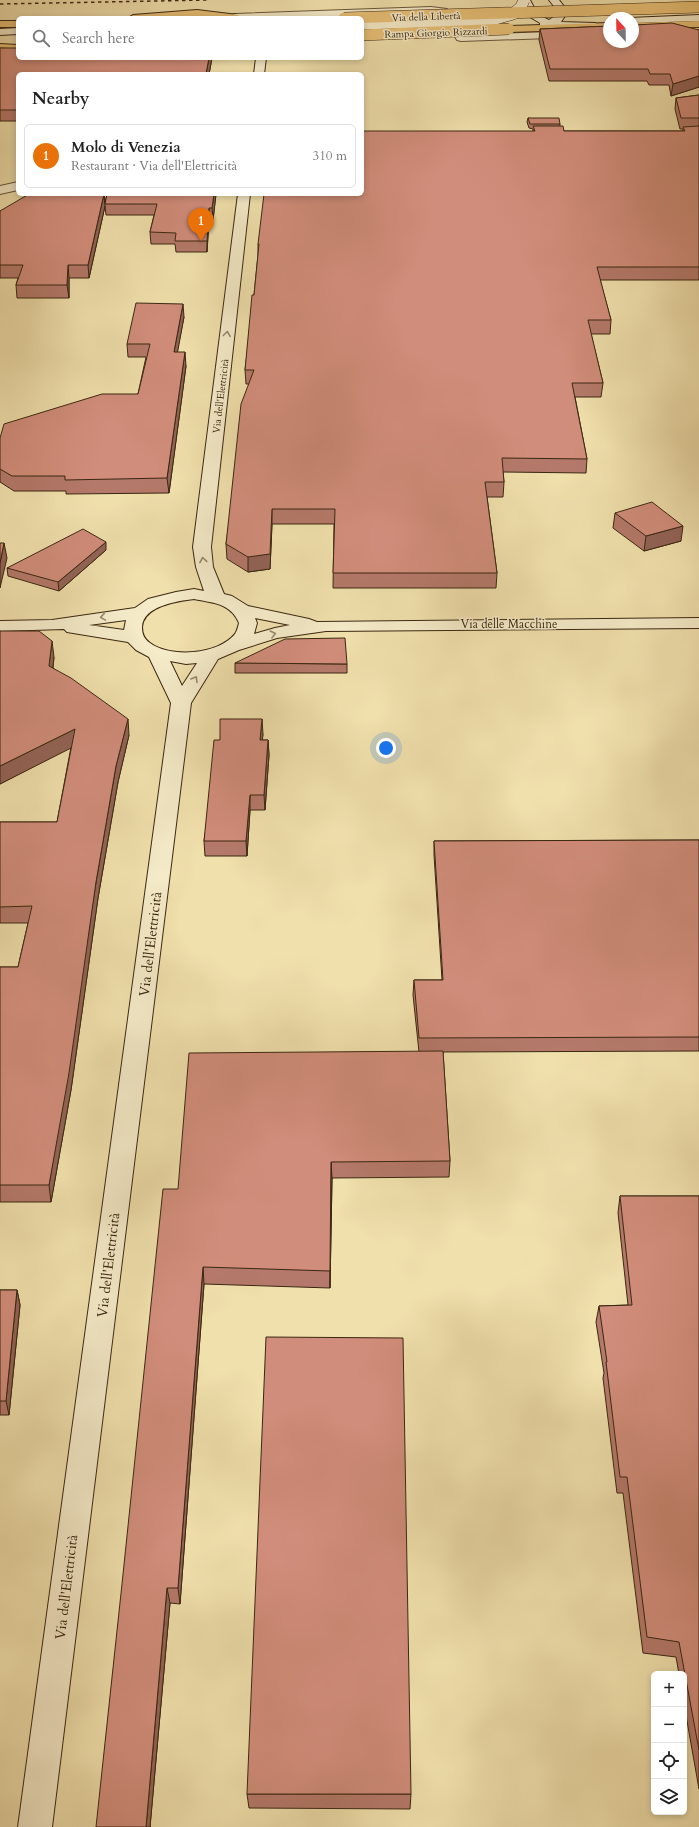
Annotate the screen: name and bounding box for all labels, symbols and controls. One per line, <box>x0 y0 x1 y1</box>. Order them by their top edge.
street label: Via della Libertà <box>391 9 461 25</box>
north arrow <box>603 12 639 48</box>
search box <box>16 16 364 60</box>
street label: Rampa Giorgio Rizzardi <box>384 24 488 42</box>
icon: search <box>30 27 52 49</box>
text: Search here <box>62 28 135 48</box>
text: Nearby <box>32 87 89 110</box>
text: Molo di Venezia <box>71 137 181 157</box>
text: 1 <box>43 147 49 165</box>
text: 310 m <box>313 147 347 165</box>
text: Restaurant · Via dell'Elettricità <box>71 157 237 175</box>
pin: 1 <box>188 208 214 241</box>
one-way arrow <box>222 331 231 337</box>
street label: Via dell'Elettricità <box>209 357 233 434</box>
one-way arrow <box>199 557 208 563</box>
one-way arrow <box>100 612 106 621</box>
street label: Via delle Macchine <box>461 616 557 632</box>
one-way arrow <box>269 630 276 639</box>
one-way arrow <box>191 676 198 683</box>
your location <box>376 738 396 758</box>
street label: Via dell'Elettricità <box>135 891 166 998</box>
street label: Via dell'Elettricità <box>93 1212 124 1319</box>
street label: Via dell'Elettricità <box>51 1534 82 1641</box>
map controls <box>651 1671 687 1815</box>
button: + <box>651 1671 687 1707</box>
button: − <box>651 1707 687 1743</box>
button: locate <box>651 1743 687 1779</box>
button: layers <box>651 1779 687 1815</box>

